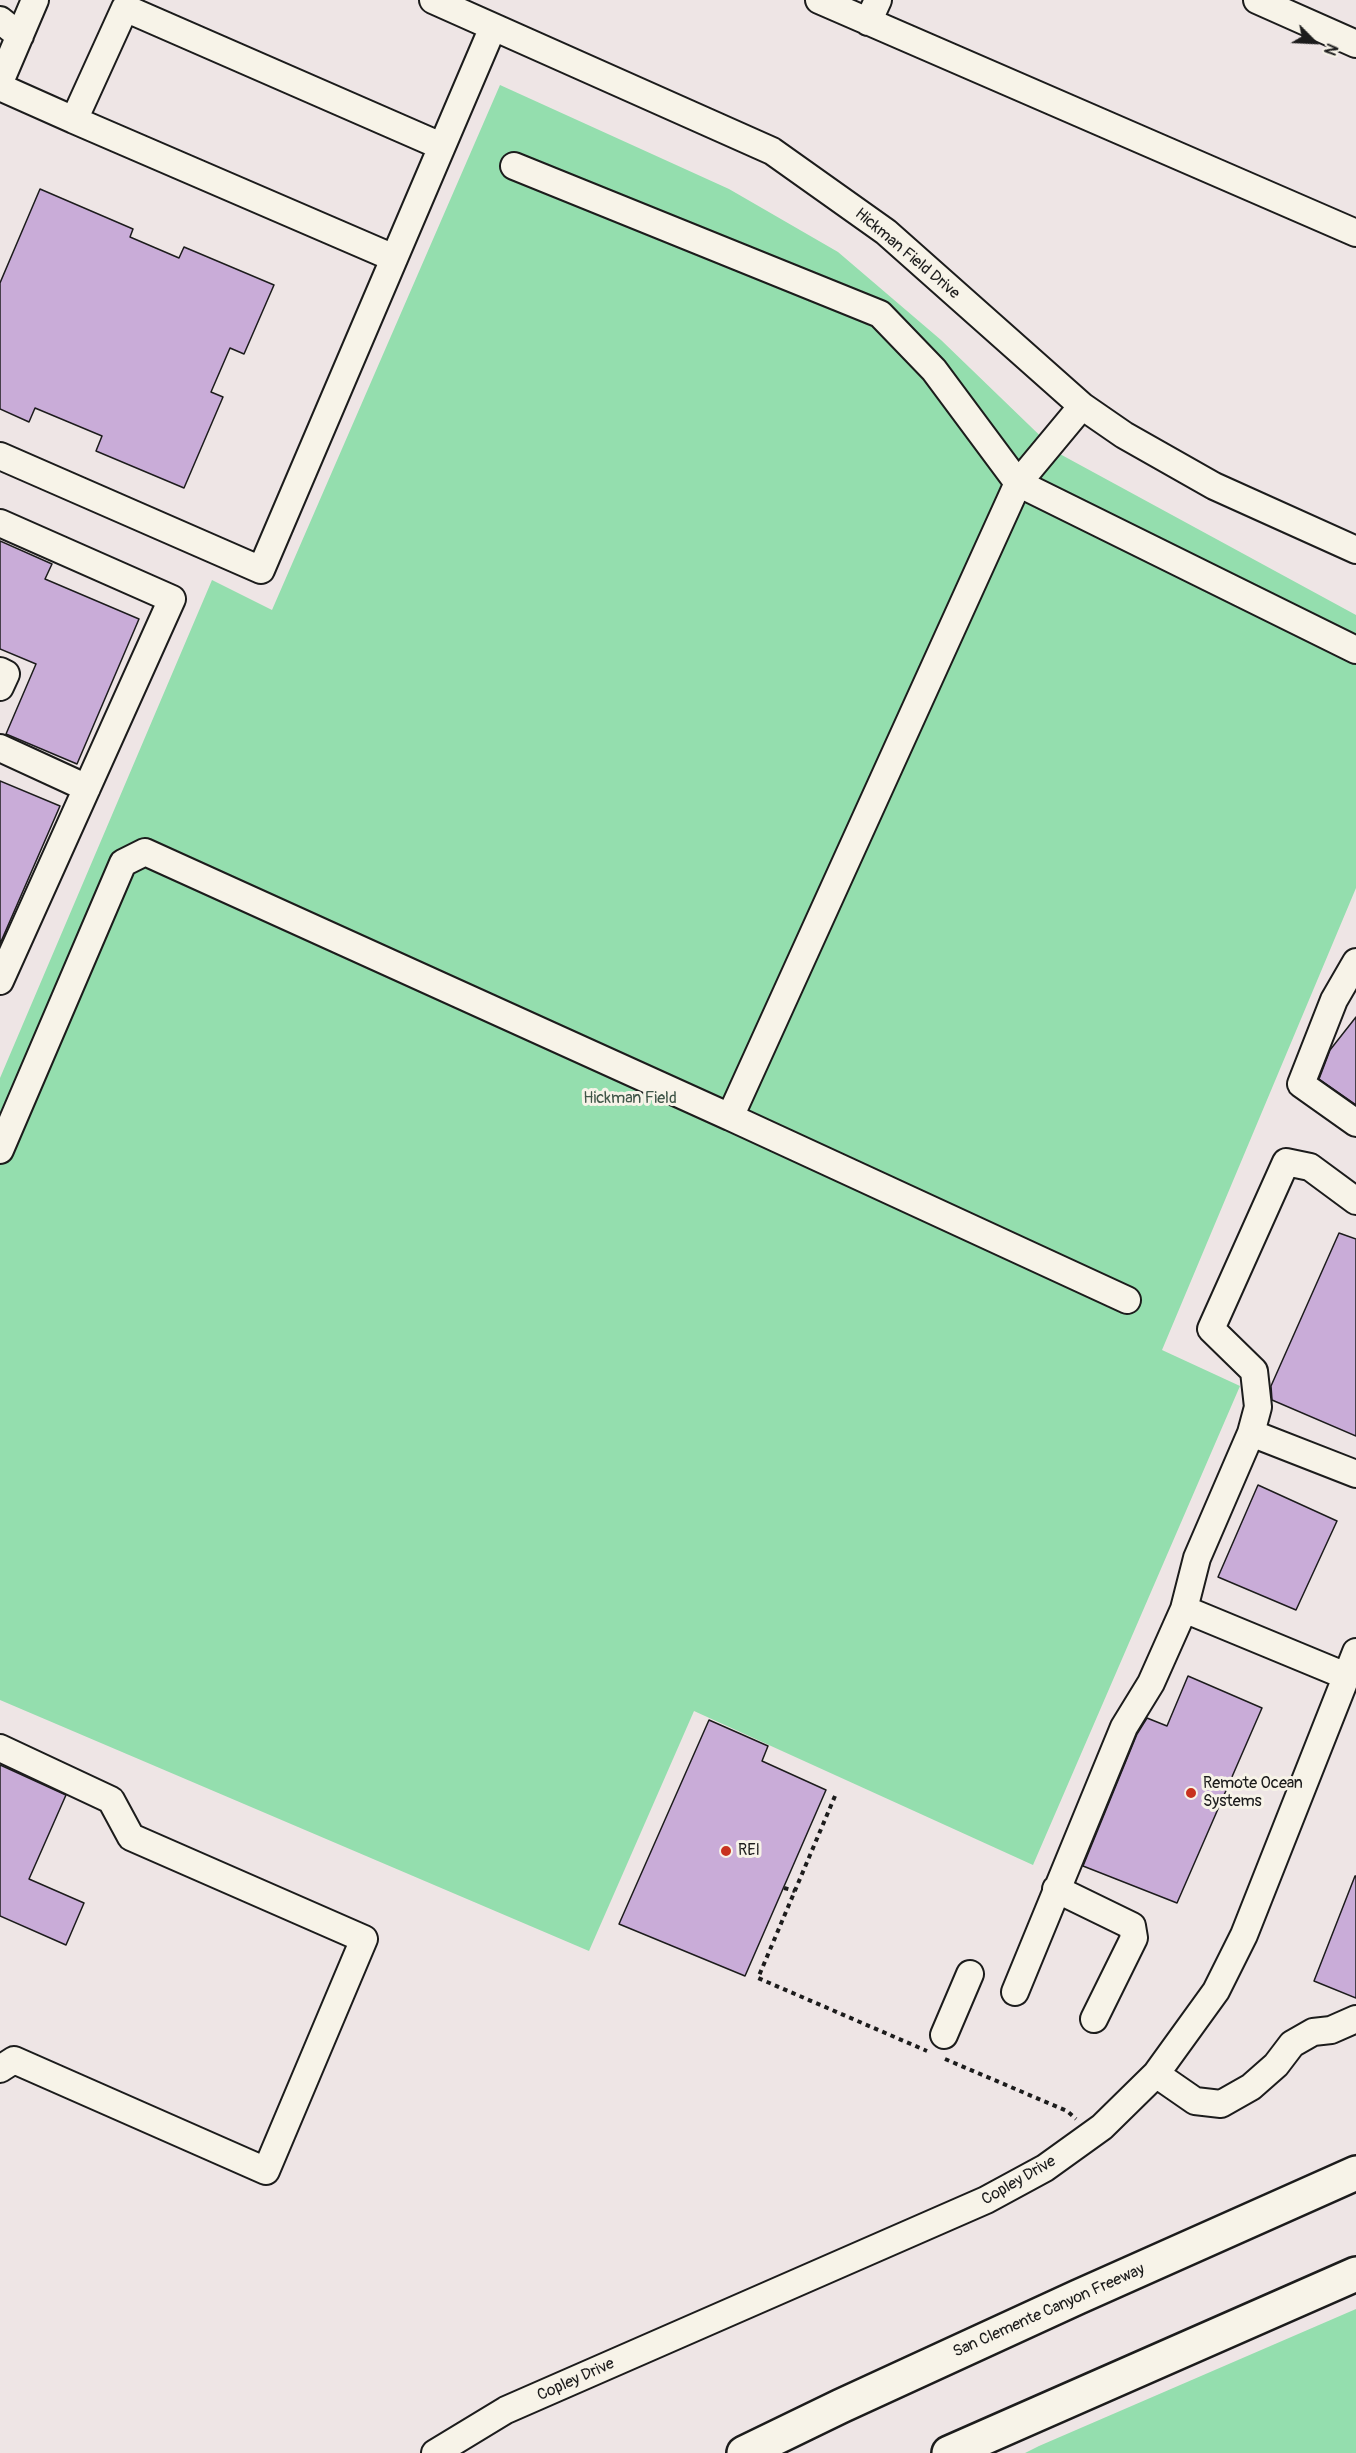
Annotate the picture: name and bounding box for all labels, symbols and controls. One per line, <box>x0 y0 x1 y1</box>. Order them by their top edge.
north arrow <box>1284 12 1344 72</box>
text: N <box>1319 40 1342 58</box>
street label: Hickman Field Drive <box>851 205 963 303</box>
park label: Hickman Field <box>583 1089 677 1109</box>
place label: Remote Ocean Systems <box>1203 1774 1303 1812</box>
marker: Remote Ocean Systems <box>1184 1786 1198 1800</box>
place label: REI <box>738 1841 760 1861</box>
marker: REI <box>719 1844 733 1858</box>
street label: Copley Drive <box>979 2152 1059 2210</box>
street label: San Clemente Canyon Freeway <box>950 2260 1148 2362</box>
street label: Copley Drive <box>534 2354 618 2406</box>

